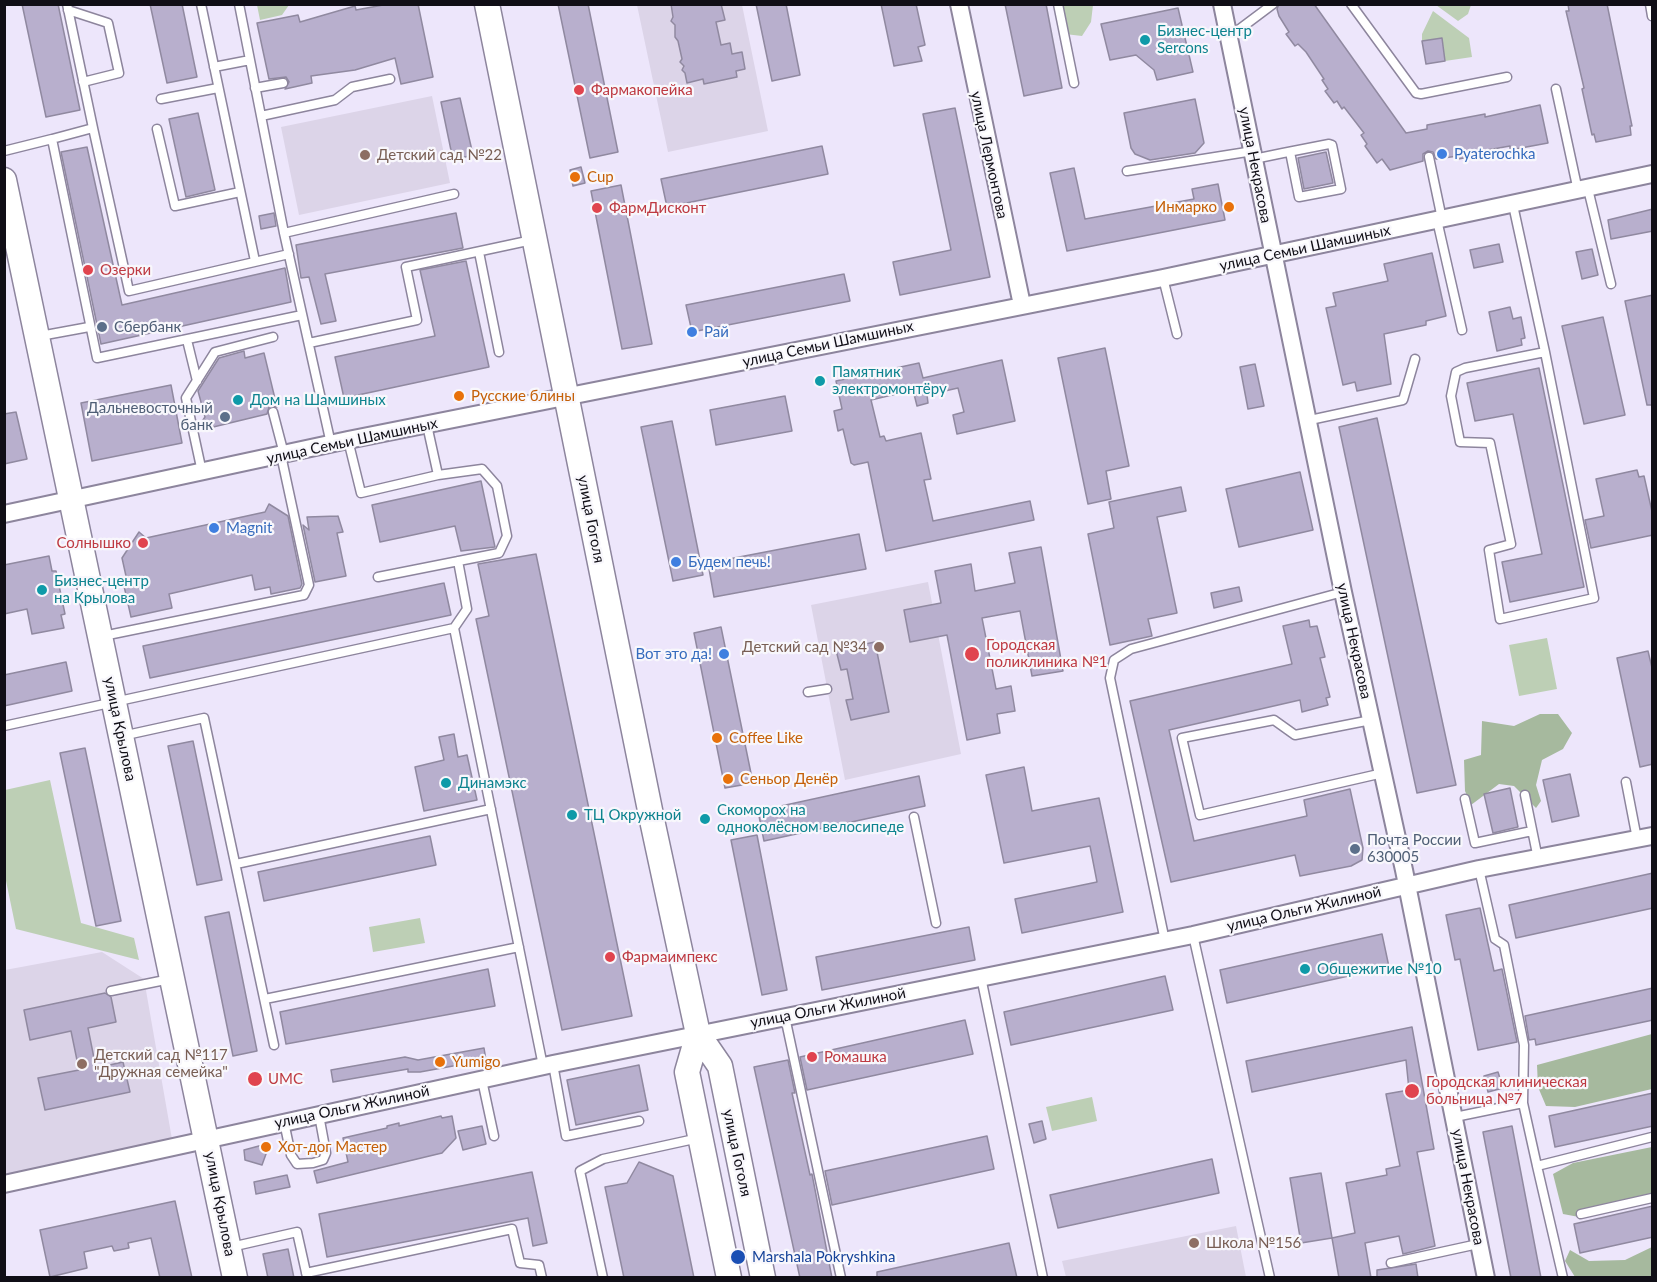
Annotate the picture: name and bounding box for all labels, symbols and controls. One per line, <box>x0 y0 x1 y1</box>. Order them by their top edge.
place label: Бизнес-центр Sercons <box>1157 22 1252 57</box>
marker: Бизнес-центр Sercons <box>1138 33 1152 47</box>
place label: Фармакопейка <box>591 81 693 99</box>
marker: Фармакопейка <box>572 83 586 97</box>
street label: улица Лермонтова <box>967 90 1011 220</box>
street label: улица Некрасова <box>1235 105 1275 225</box>
place label: Pyaterochka <box>1454 145 1535 163</box>
place label: Детский сад №22 <box>377 146 502 164</box>
marker: Pyaterochka <box>1435 147 1449 161</box>
marker: Детский сад №22 <box>358 148 372 162</box>
place label: Cup <box>587 168 614 186</box>
marker: Cup <box>568 170 582 184</box>
place label: Инмарко <box>1155 198 1217 216</box>
place label: ФармДисконт <box>609 199 706 217</box>
marker: Инмарко <box>1222 200 1236 214</box>
marker: ФармДисконт <box>590 201 604 215</box>
street label: улица Семьи Шамшиных <box>1218 221 1392 275</box>
place label: Озерки <box>100 261 151 279</box>
marker: Озерки <box>81 263 95 277</box>
street label: улица Семьи Шамшиных <box>741 317 915 371</box>
place label: Сбербанк <box>114 318 181 336</box>
marker: Сбербанк <box>95 320 109 334</box>
place label: Рай <box>704 323 729 341</box>
marker: Рай <box>685 325 699 339</box>
place label: Памятник электромонтёру <box>832 363 947 398</box>
marker: Памятник электромонтёру <box>813 374 827 388</box>
place label: Русские блины <box>471 387 575 405</box>
marker: Русские блины <box>452 389 466 403</box>
place label: Дом на Шамшиных <box>250 391 386 409</box>
marker: Дом на Шамшиных <box>231 393 245 407</box>
place label: Дальневосточный банк <box>87 399 213 434</box>
marker: Дальневосточный банк <box>218 410 232 424</box>
street label: улица Семьи Шамшиных <box>265 414 439 468</box>
street label: улица Гоголя <box>574 474 608 564</box>
place label: Magnit <box>226 519 272 537</box>
marker: Magnit <box>207 521 221 535</box>
place label: Солнышко <box>57 534 131 552</box>
marker: Солнышко <box>136 536 150 550</box>
place label: Будем печь! <box>688 553 771 571</box>
marker: Будем печь! <box>669 555 683 569</box>
place label: Бизнес-центр на Крылова <box>54 572 149 607</box>
street label: улица Некрасова <box>1333 581 1375 701</box>
marker: Бизнес-центр на Крылова <box>35 583 49 597</box>
place label: Городская поликлиника №1 <box>986 636 1107 671</box>
place label: Детский сад №34 <box>742 638 867 656</box>
marker: Детский сад №34 <box>872 640 886 654</box>
place label: Вот это да! <box>635 645 712 663</box>
marker: Городская поликлиника №1 <box>963 645 981 663</box>
marker: Вот это да! <box>717 647 731 661</box>
street label: улица Крылова <box>100 675 140 783</box>
place label: Coffee Like <box>729 729 803 747</box>
marker: Coffee Like <box>710 731 724 745</box>
place label: Сеньор Денёр <box>740 770 838 788</box>
marker: Сеньор Денёр <box>721 772 735 786</box>
place label: Динамэкс <box>458 774 527 792</box>
marker: Динамэкс <box>439 776 453 790</box>
place label: Скоморох на одноколёсном велосипеде <box>717 801 904 836</box>
place label: ТЦ Окружной <box>584 806 681 824</box>
marker: ТЦ Окружной <box>565 808 579 822</box>
marker: Скоморох на одноколёсном велосипеде <box>698 812 712 826</box>
place label: Почта России 630005 <box>1367 831 1461 866</box>
marker: Почта России 630005 <box>1348 842 1362 856</box>
street label: улица Ольги Жилиной <box>1225 882 1383 936</box>
place label: Фармаимпекс <box>622 948 718 966</box>
marker: Фармаимпекс <box>603 950 617 964</box>
place label: Общежитие №10 <box>1317 960 1442 978</box>
marker: Общежитие №10 <box>1298 962 1312 976</box>
street label: улица Ольги Жилиной <box>749 984 907 1032</box>
place label: Детский сад №117 "Дружная семейка" <box>94 1046 228 1081</box>
place label: Ромашка <box>824 1048 887 1066</box>
marker: Ромашка <box>805 1050 819 1064</box>
place label: Yumigo <box>452 1053 501 1071</box>
marker: Yumigo <box>433 1055 447 1069</box>
marker: Детский сад №117 "Дружная семейка" <box>75 1057 89 1071</box>
marker: UMC <box>246 1070 264 1088</box>
place label: UMC <box>268 1070 303 1088</box>
place label: Городская клиническая больница №7 <box>1426 1073 1587 1108</box>
street label: улица Ольги Жилиной <box>273 1082 431 1132</box>
marker: Городская клиническая больница №7 <box>1403 1082 1421 1100</box>
street label: улица Гоголя <box>719 1108 755 1198</box>
street label: улица Некрасова <box>1448 1127 1488 1247</box>
place label: Хот-дог Мастер <box>278 1138 387 1156</box>
marker: Хот-дог Мастер <box>259 1140 273 1154</box>
street label: улица Крылова <box>201 1150 239 1258</box>
place label: Школа №156 <box>1206 1234 1301 1252</box>
marker: Школа №156 <box>1187 1236 1201 1250</box>
marker: Marshala Pokryshkina <box>729 1248 747 1266</box>
place label: Marshala Pokryshkina <box>752 1248 895 1266</box>

